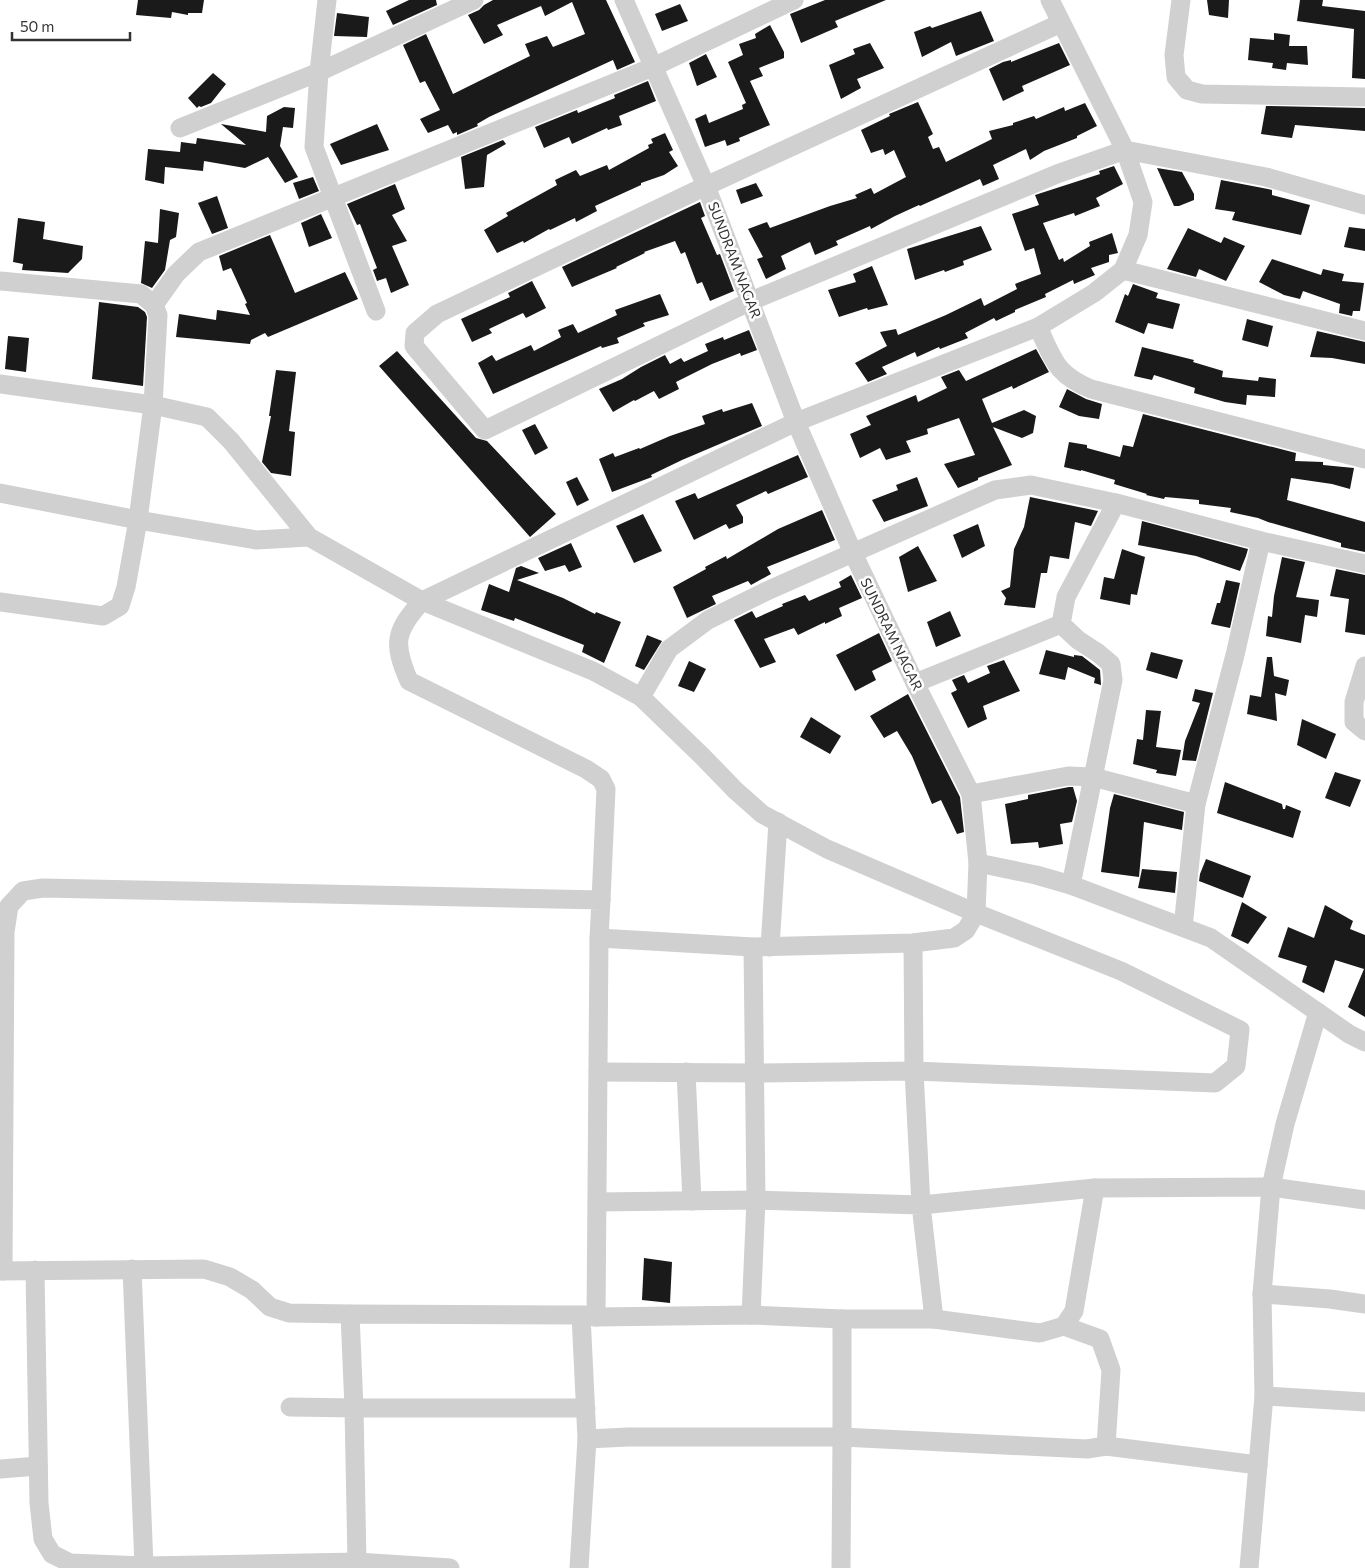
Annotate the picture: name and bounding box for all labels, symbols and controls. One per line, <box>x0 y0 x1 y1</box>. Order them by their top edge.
scale bar <box>12 10 130 42</box>
text: 50 m <box>20 17 54 35</box>
street label: SUNDRAM NAGAR <box>705 199 765 321</box>
street label: SUNDRAM NAGAR <box>857 575 927 693</box>

